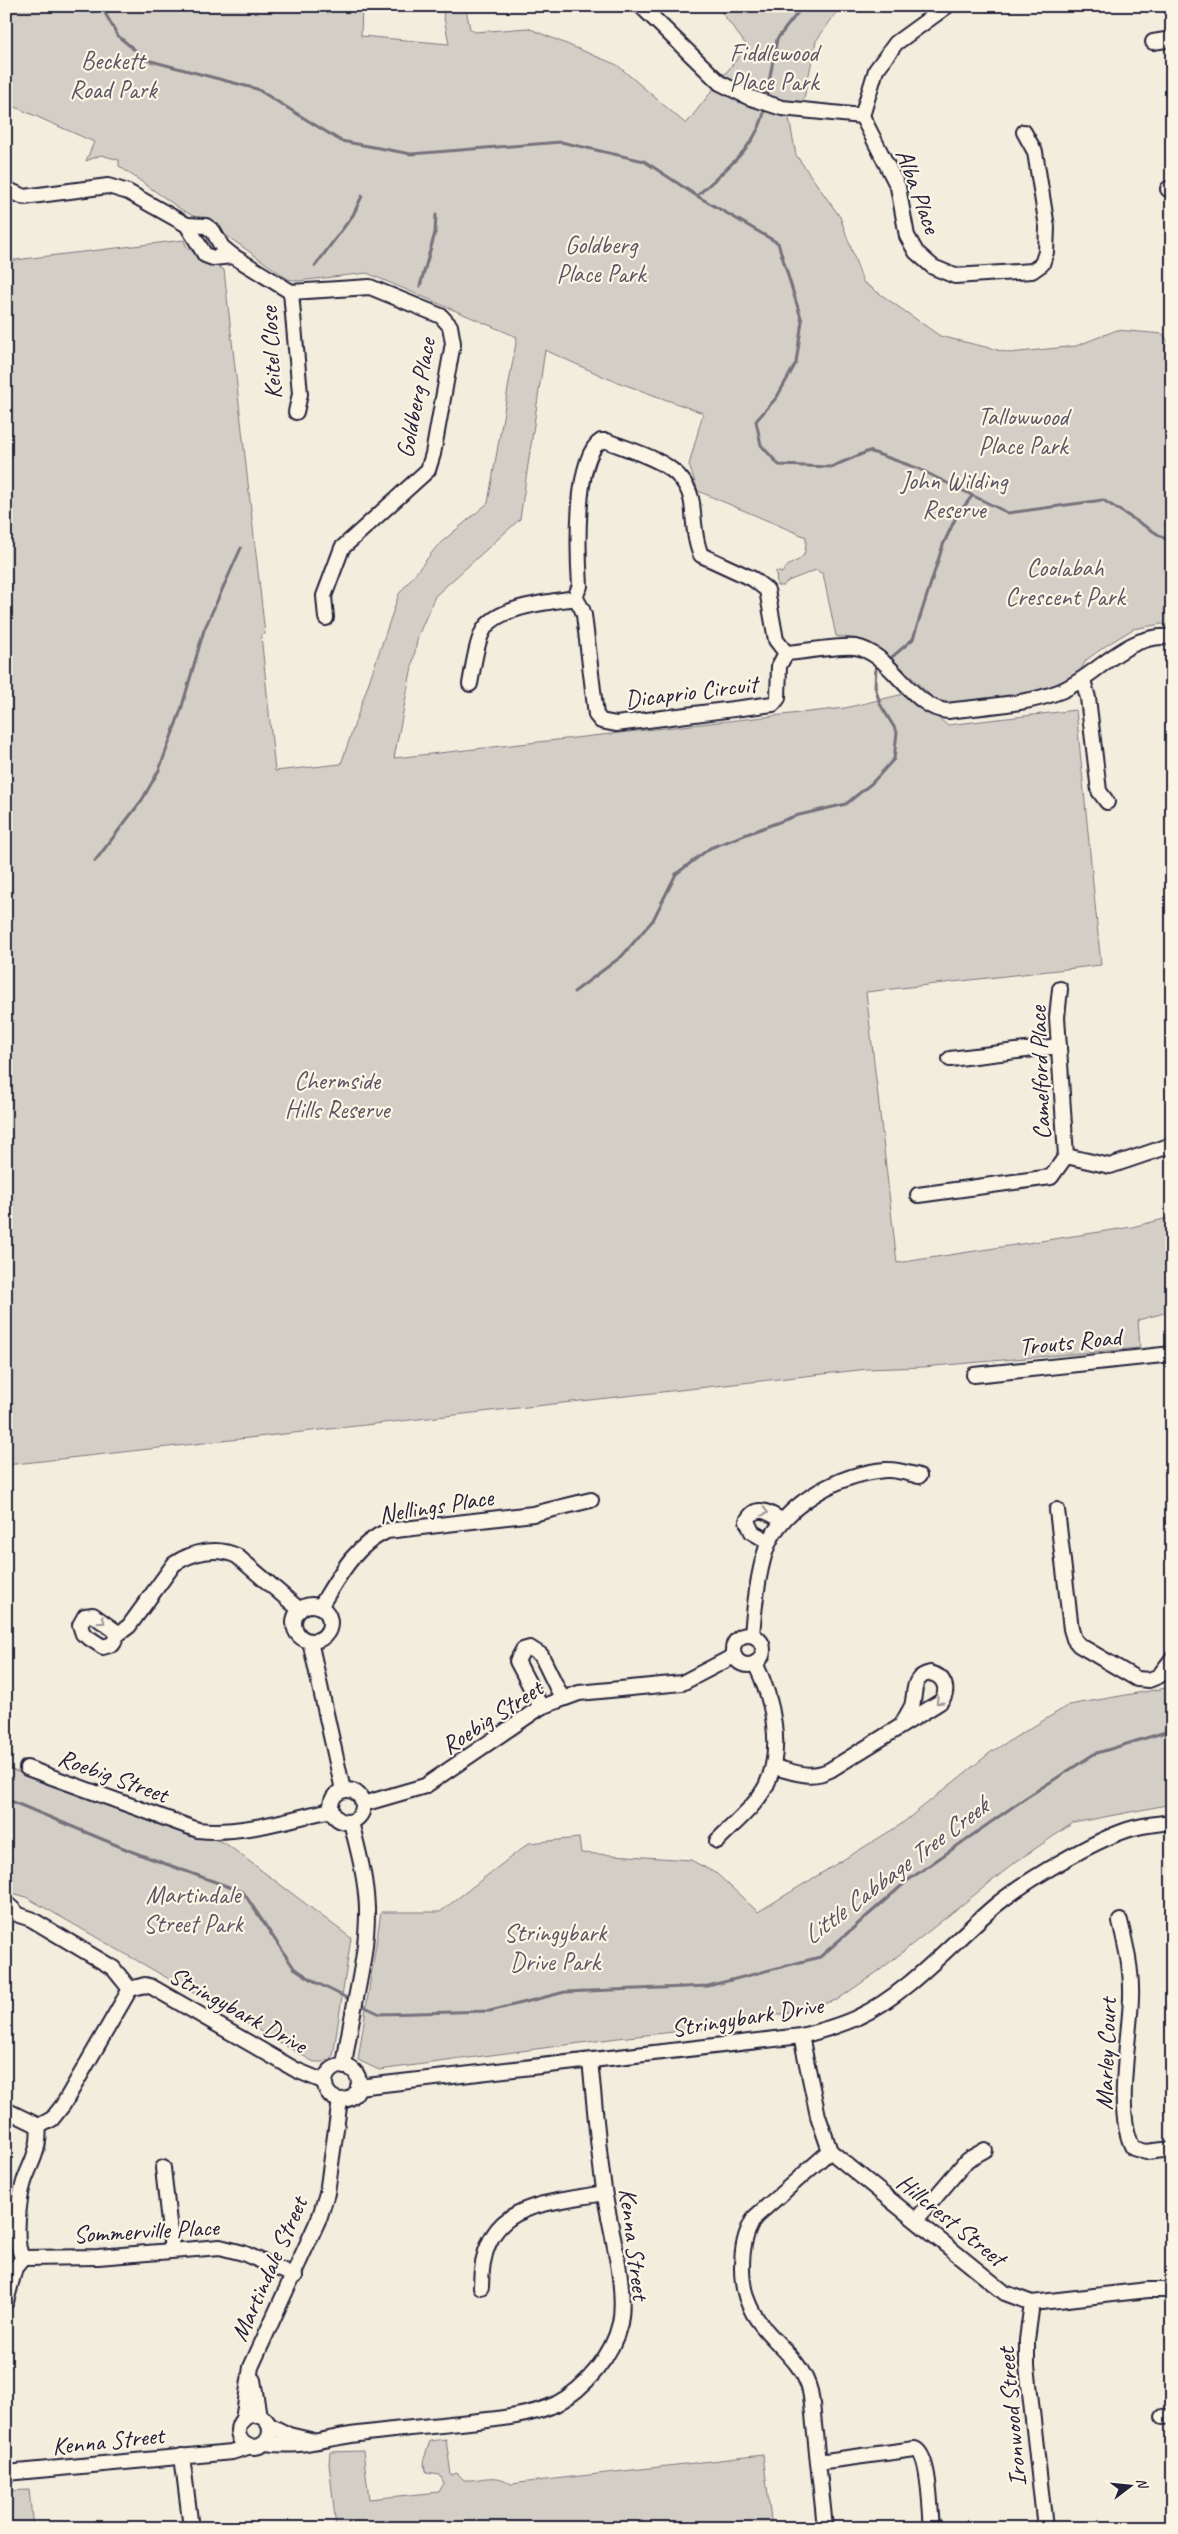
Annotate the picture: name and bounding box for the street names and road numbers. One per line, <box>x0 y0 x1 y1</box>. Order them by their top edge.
street label: Alba Place <box>888 144 949 239</box>
street label: Keitel Close <box>253 304 289 400</box>
street label: Goldberg Place <box>389 334 444 460</box>
street label: Dicaprio Circuit <box>623 668 763 716</box>
street label: Camelford Place <box>1022 1004 1058 1140</box>
street label: Trouts Road <box>1018 1320 1127 1363</box>
street label: Nellings Place <box>377 1481 497 1531</box>
street label: Roebig Street <box>435 1671 551 1762</box>
street label: Roebig Street <box>54 1741 175 1812</box>
street label: Stringybark Drive <box>163 1959 314 2062</box>
street label: Stringybark Drive <box>669 1989 827 2045</box>
street label: Marley Court <box>1088 1995 1124 2111</box>
street label: Hillcrest Street <box>890 2166 1015 2276</box>
street label: Kenna Street <box>611 2186 657 2304</box>
street label: Martindale Street <box>223 2189 316 2346</box>
street label: Sommerville Place <box>72 2211 221 2251</box>
street label: Ironwood Street <box>990 2344 1034 2488</box>
street label: Kenna Street <box>51 2419 168 2463</box>

